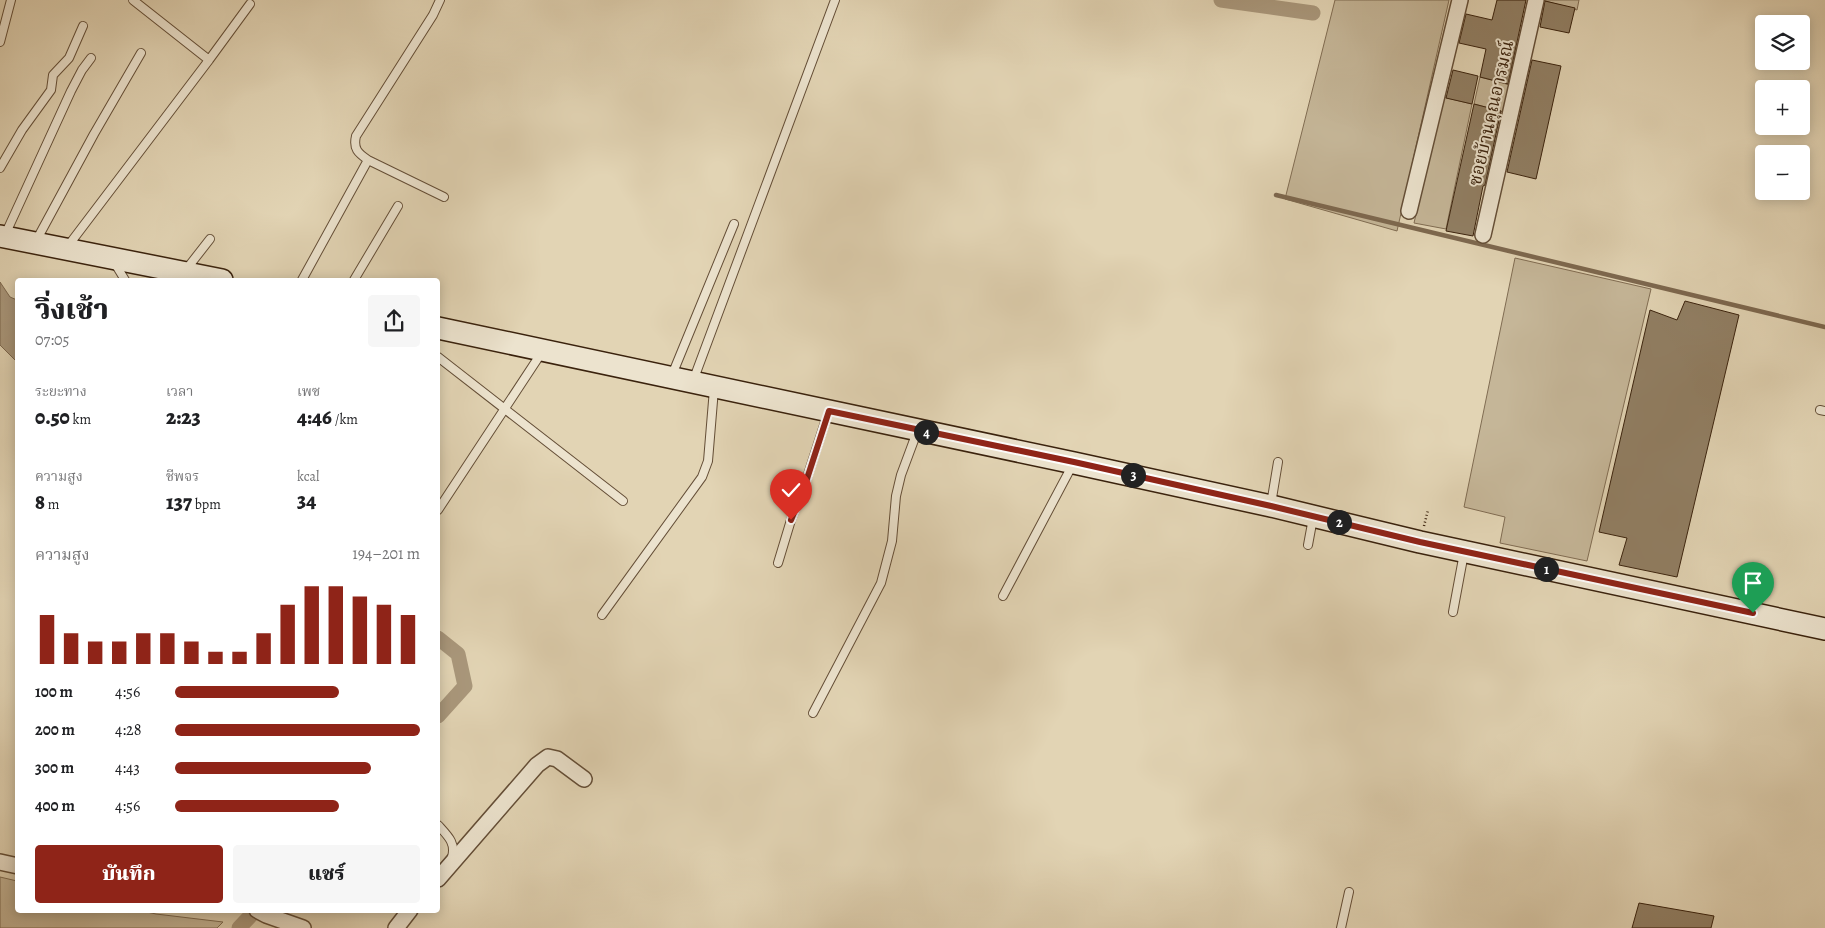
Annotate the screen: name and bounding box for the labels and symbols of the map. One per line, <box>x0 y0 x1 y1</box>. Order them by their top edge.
street label: ซอยบ้านคุณอารมณ์ <box>1463 38 1519 188</box>
pin: 4 <box>914 420 938 444</box>
pin: 3 <box>1120 462 1146 488</box>
pin <box>770 469 812 520</box>
pin: 2 <box>1326 510 1352 534</box>
pin: 1 <box>1534 556 1558 582</box>
pin <box>1732 562 1774 613</box>

